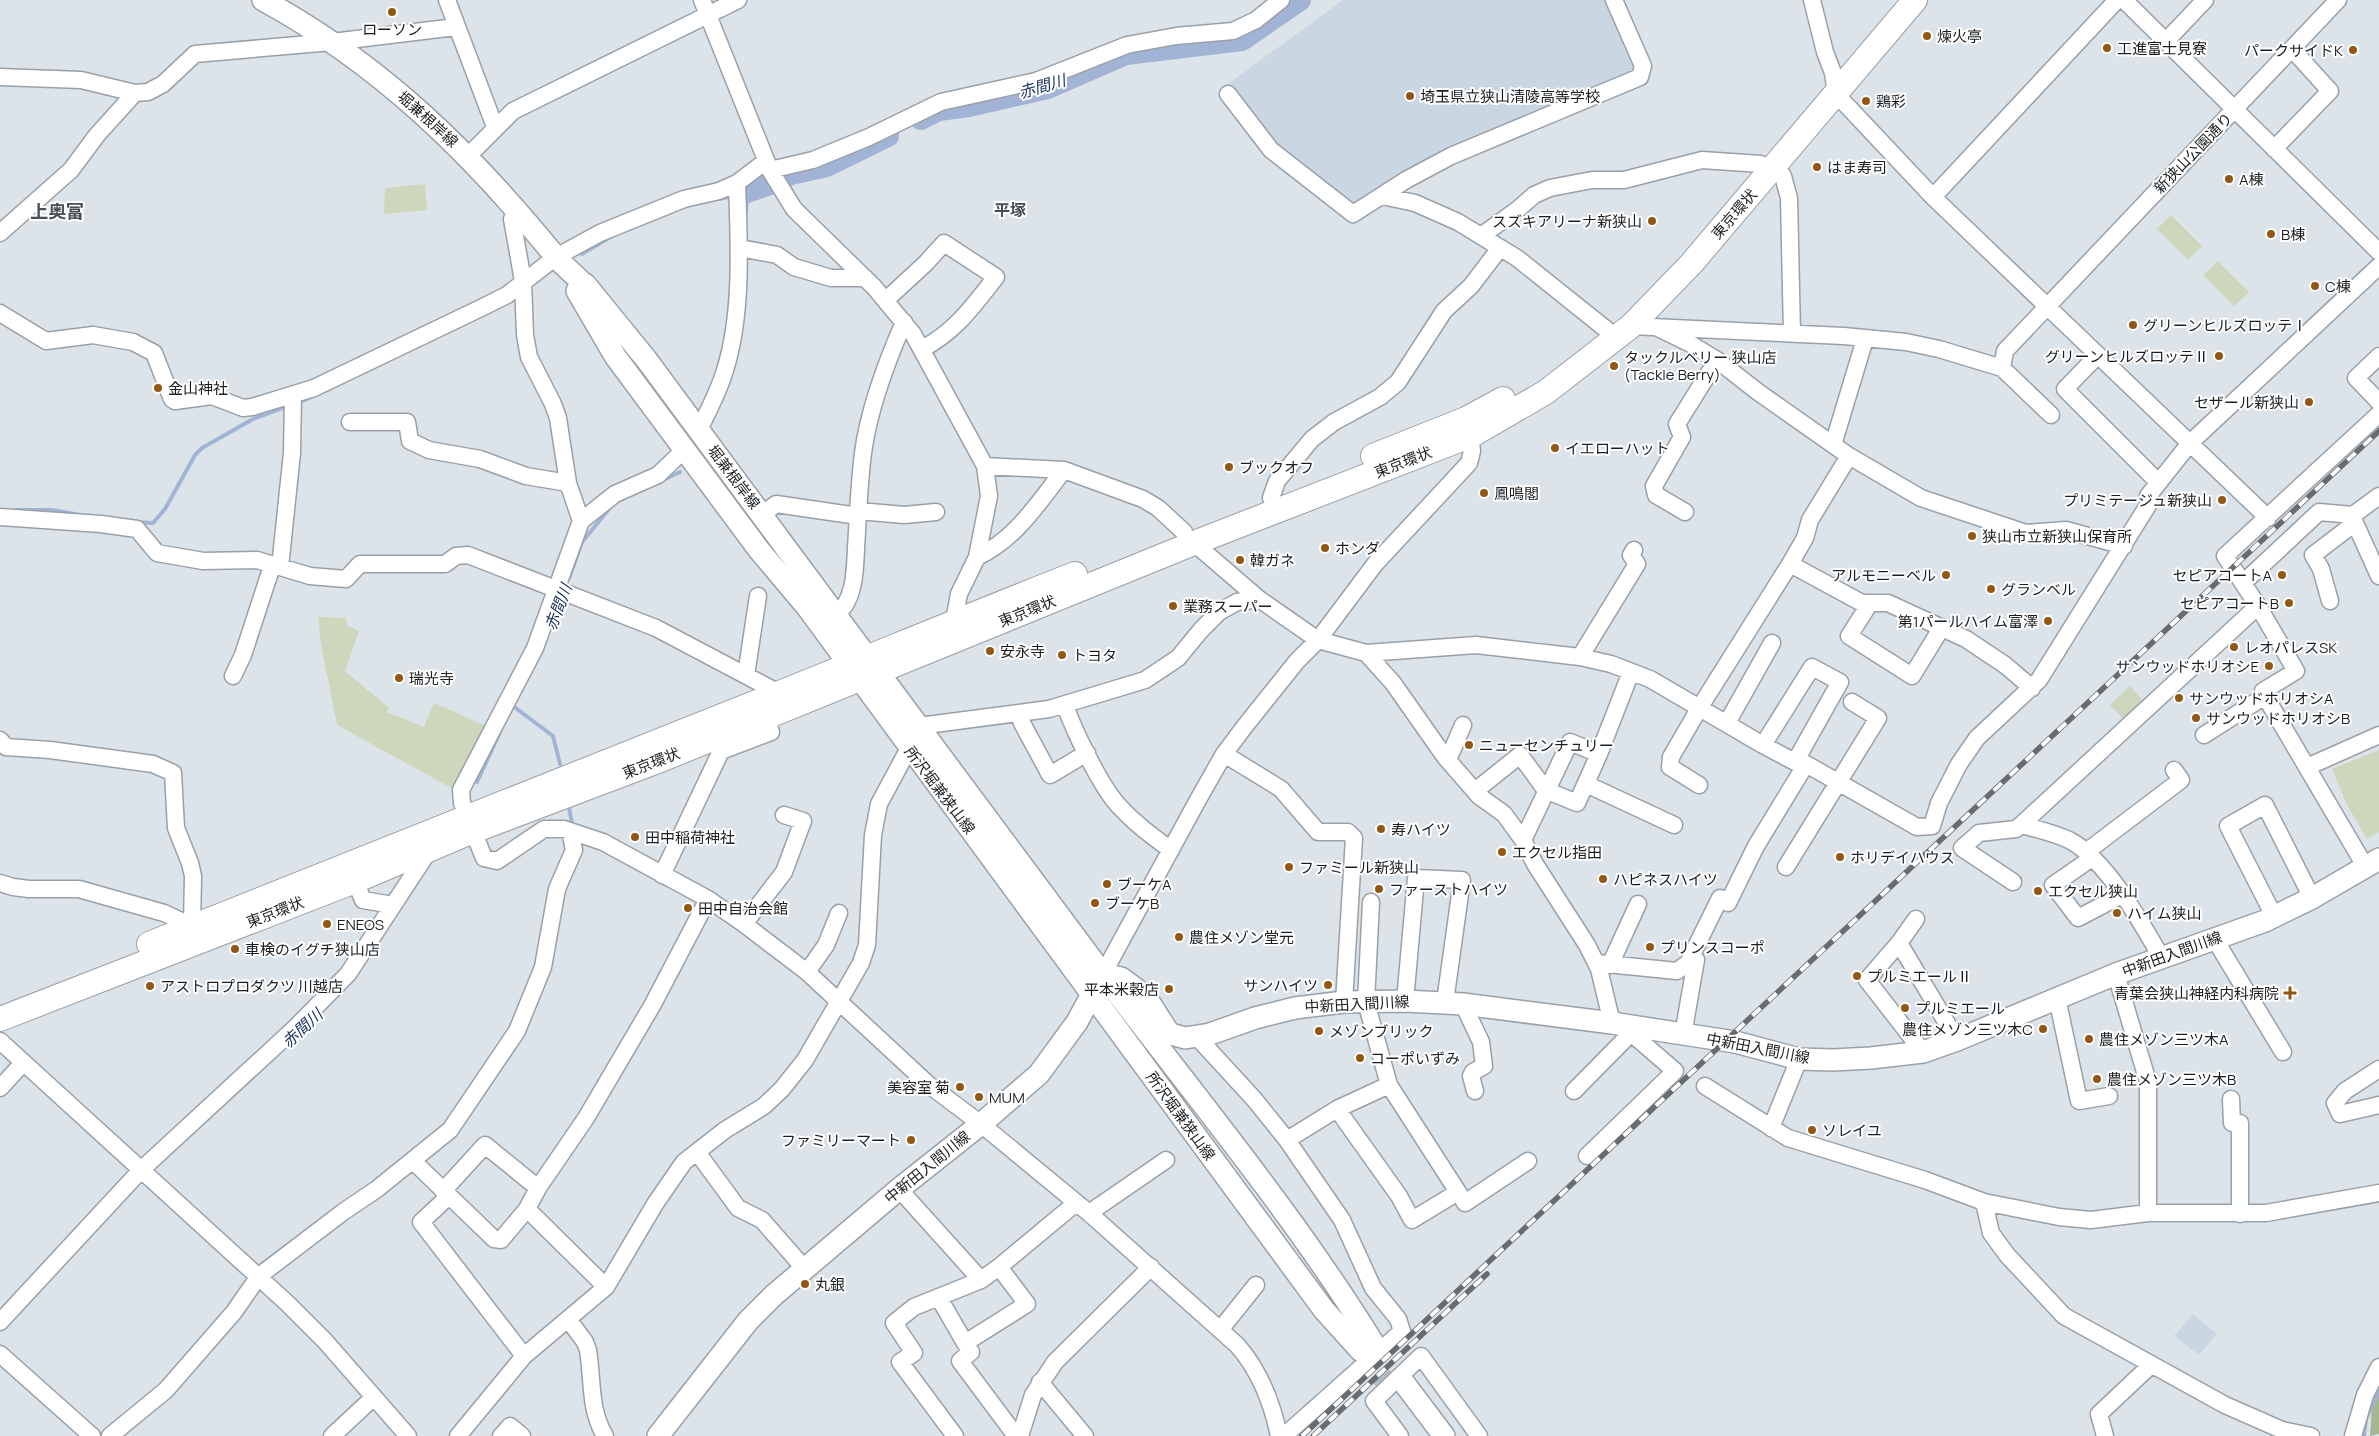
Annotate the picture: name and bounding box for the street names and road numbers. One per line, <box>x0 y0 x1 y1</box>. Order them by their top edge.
street label: 堀兼根岸線 <box>393 86 463 152</box>
street label: 新狭山公園通り <box>2149 108 2237 198</box>
street label: 東京環状 <box>1706 184 1762 244</box>
street label: 堀兼根岸線 <box>703 441 765 513</box>
street label: 東京環状 <box>1371 441 1435 483</box>
street label: 東京環状 <box>995 590 1059 632</box>
street label: 東京環状 <box>619 742 683 784</box>
street label: 所沢堀兼狭山線 <box>900 742 980 838</box>
street label: 東京環状 <box>243 891 307 933</box>
street label: 中新田入間川線 <box>2119 926 2225 982</box>
street label: 中新田入間川線 <box>1304 991 1410 1017</box>
street label: 中新田入間川線 <box>1704 1028 1812 1068</box>
street label: 所沢堀兼狭山線 <box>1142 1067 1220 1165</box>
street label: 中新田入間川線 <box>880 1126 974 1208</box>

